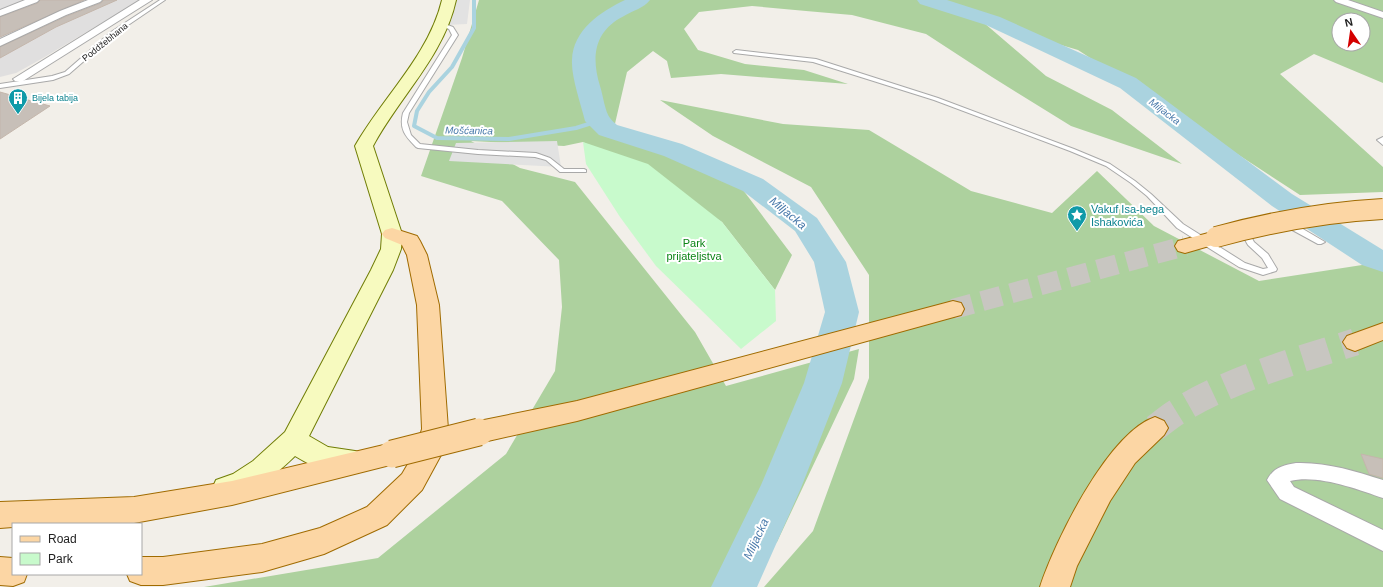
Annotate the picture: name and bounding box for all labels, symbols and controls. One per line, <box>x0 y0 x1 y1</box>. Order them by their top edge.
north arrow <box>1331 12 1371 52</box>
text: N <box>1344 16 1354 29</box>
street label: Poddžebhana <box>80 21 130 63</box>
building icon: Bijela tabija <box>7 87 29 115</box>
place label: Bijela tabija <box>32 93 78 103</box>
water label: Miljacka <box>1147 96 1183 127</box>
water label: Mošćanica <box>445 125 493 136</box>
water label: Miljacka <box>767 194 809 233</box>
place label: Vakuf Isa-bega Ishakovića <box>1091 203 1165 228</box>
place icon: Vakuf Isa-bega Ishakovića <box>1066 204 1088 232</box>
park label: Park prijateljstva <box>666 237 722 262</box>
water label: Miljacka <box>740 516 772 562</box>
legend <box>12 523 142 575</box>
text: Road <box>48 532 77 546</box>
text: Park <box>48 552 74 566</box>

